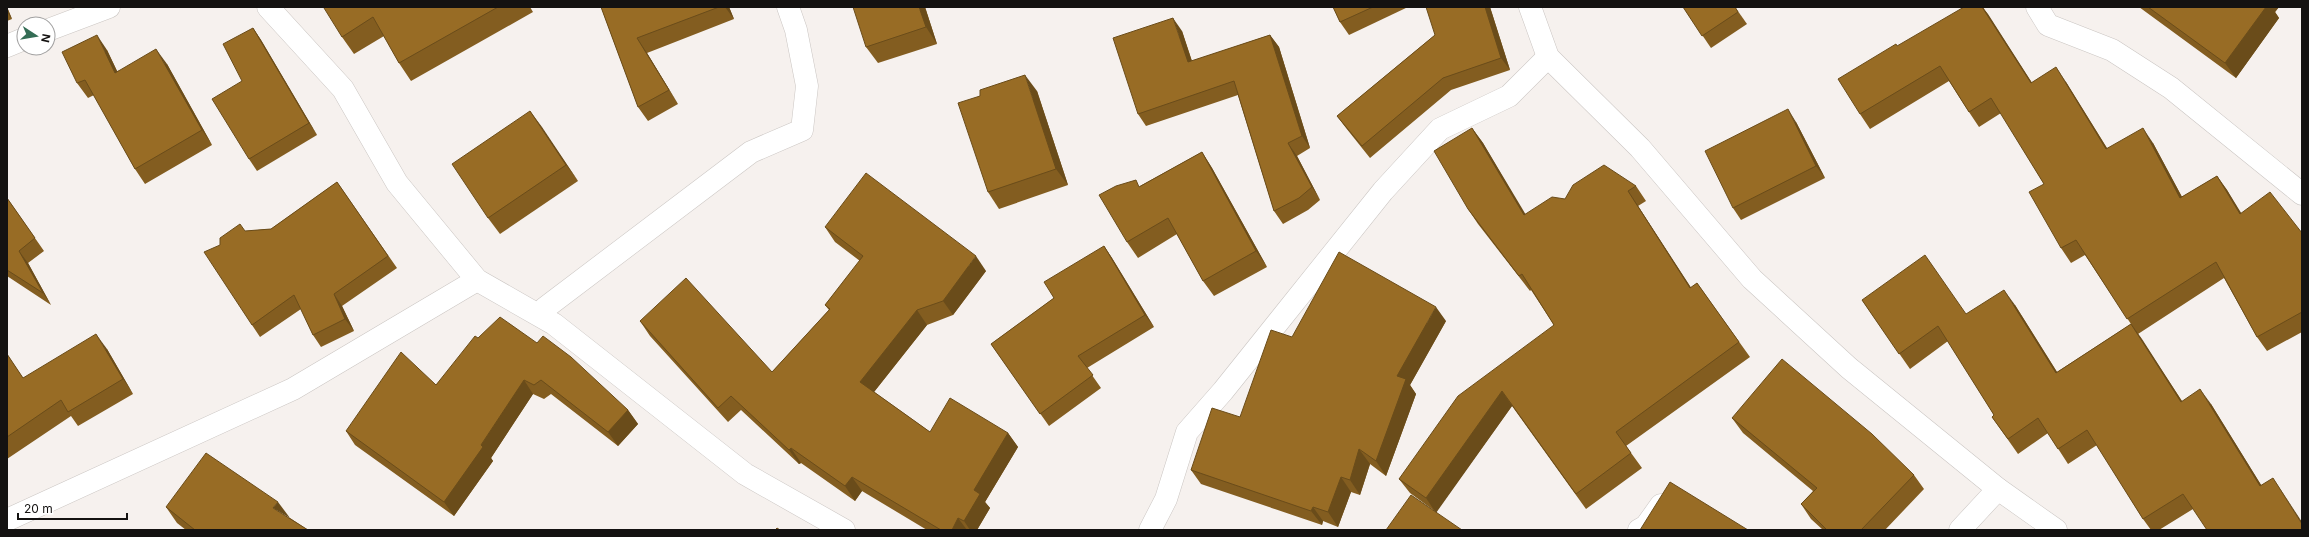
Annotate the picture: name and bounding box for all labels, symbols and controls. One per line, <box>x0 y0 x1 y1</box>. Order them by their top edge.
north arrow <box>16 16 56 56</box>
text: N <box>38 33 54 44</box>
scale bar <box>18 495 127 521</box>
text: 20 m <box>24 501 53 516</box>

